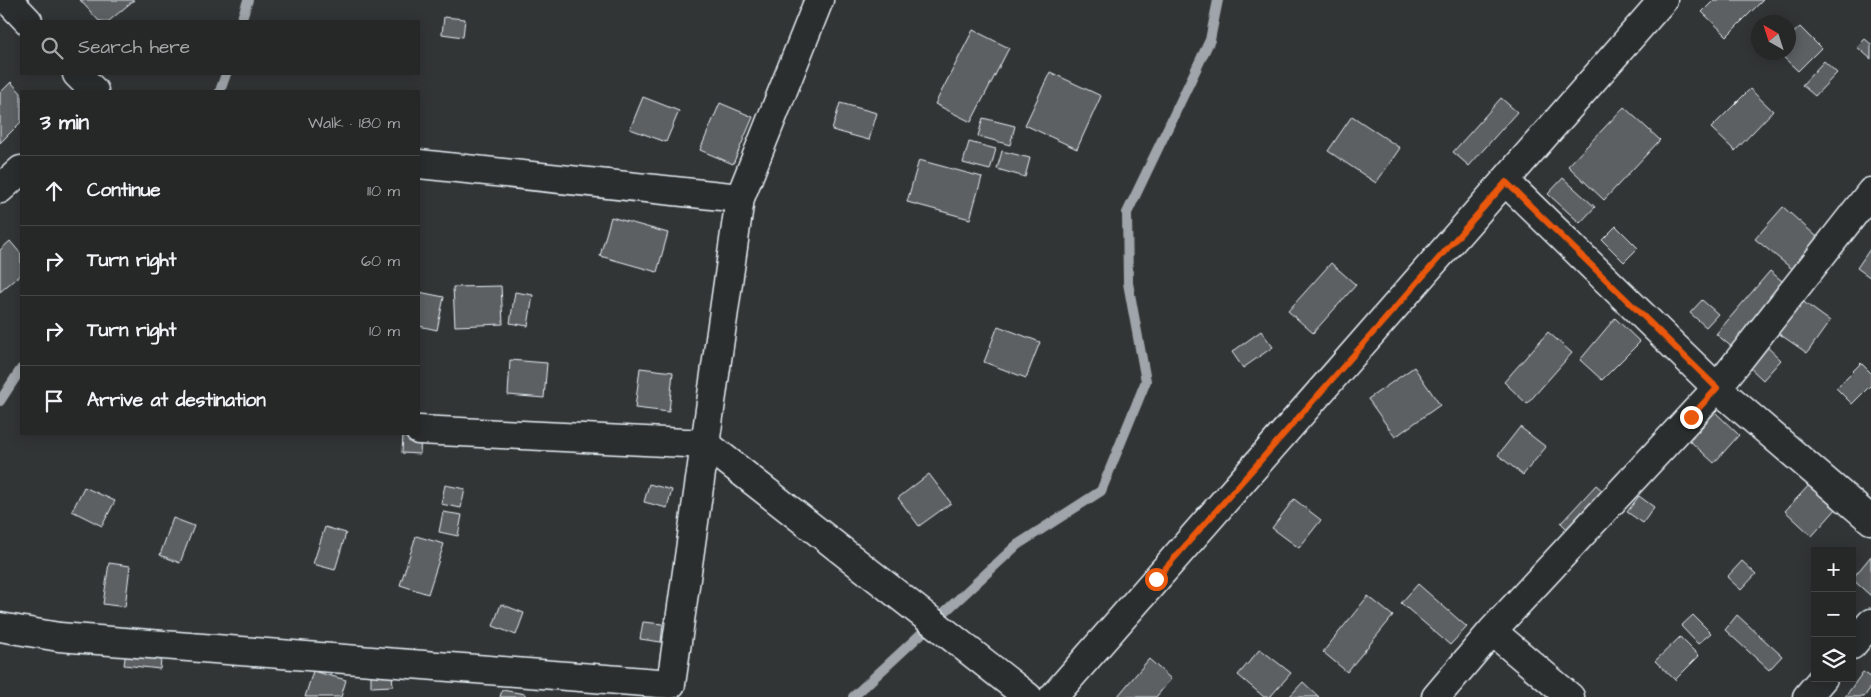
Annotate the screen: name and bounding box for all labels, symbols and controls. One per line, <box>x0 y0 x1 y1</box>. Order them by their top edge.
north arrow <box>1751 15 1796 60</box>
search box <box>20 20 420 75</box>
icon: search <box>38 34 66 62</box>
text: Search here <box>78 34 190 61</box>
text: 3 min <box>40 108 89 137</box>
text: Walk · 180 m <box>308 112 400 134</box>
icon: ahead <box>40 177 68 205</box>
text: Continue <box>87 177 161 204</box>
text: 110 m <box>367 180 400 202</box>
icon: right <box>40 247 68 275</box>
text: Turn right <box>87 247 176 274</box>
text: 60 m <box>361 250 400 272</box>
icon: right <box>40 317 68 345</box>
text: Turn right <box>87 317 176 344</box>
text: 10 m <box>369 320 400 342</box>
icon: arrive <box>40 387 68 415</box>
text: Arrive at destination <box>87 387 266 414</box>
route end <box>1680 406 1703 429</box>
map controls <box>1811 547 1856 682</box>
button: + <box>1811 547 1856 592</box>
route start <box>1145 568 1168 591</box>
button: − <box>1811 592 1856 637</box>
button: layers <box>1811 637 1856 682</box>

